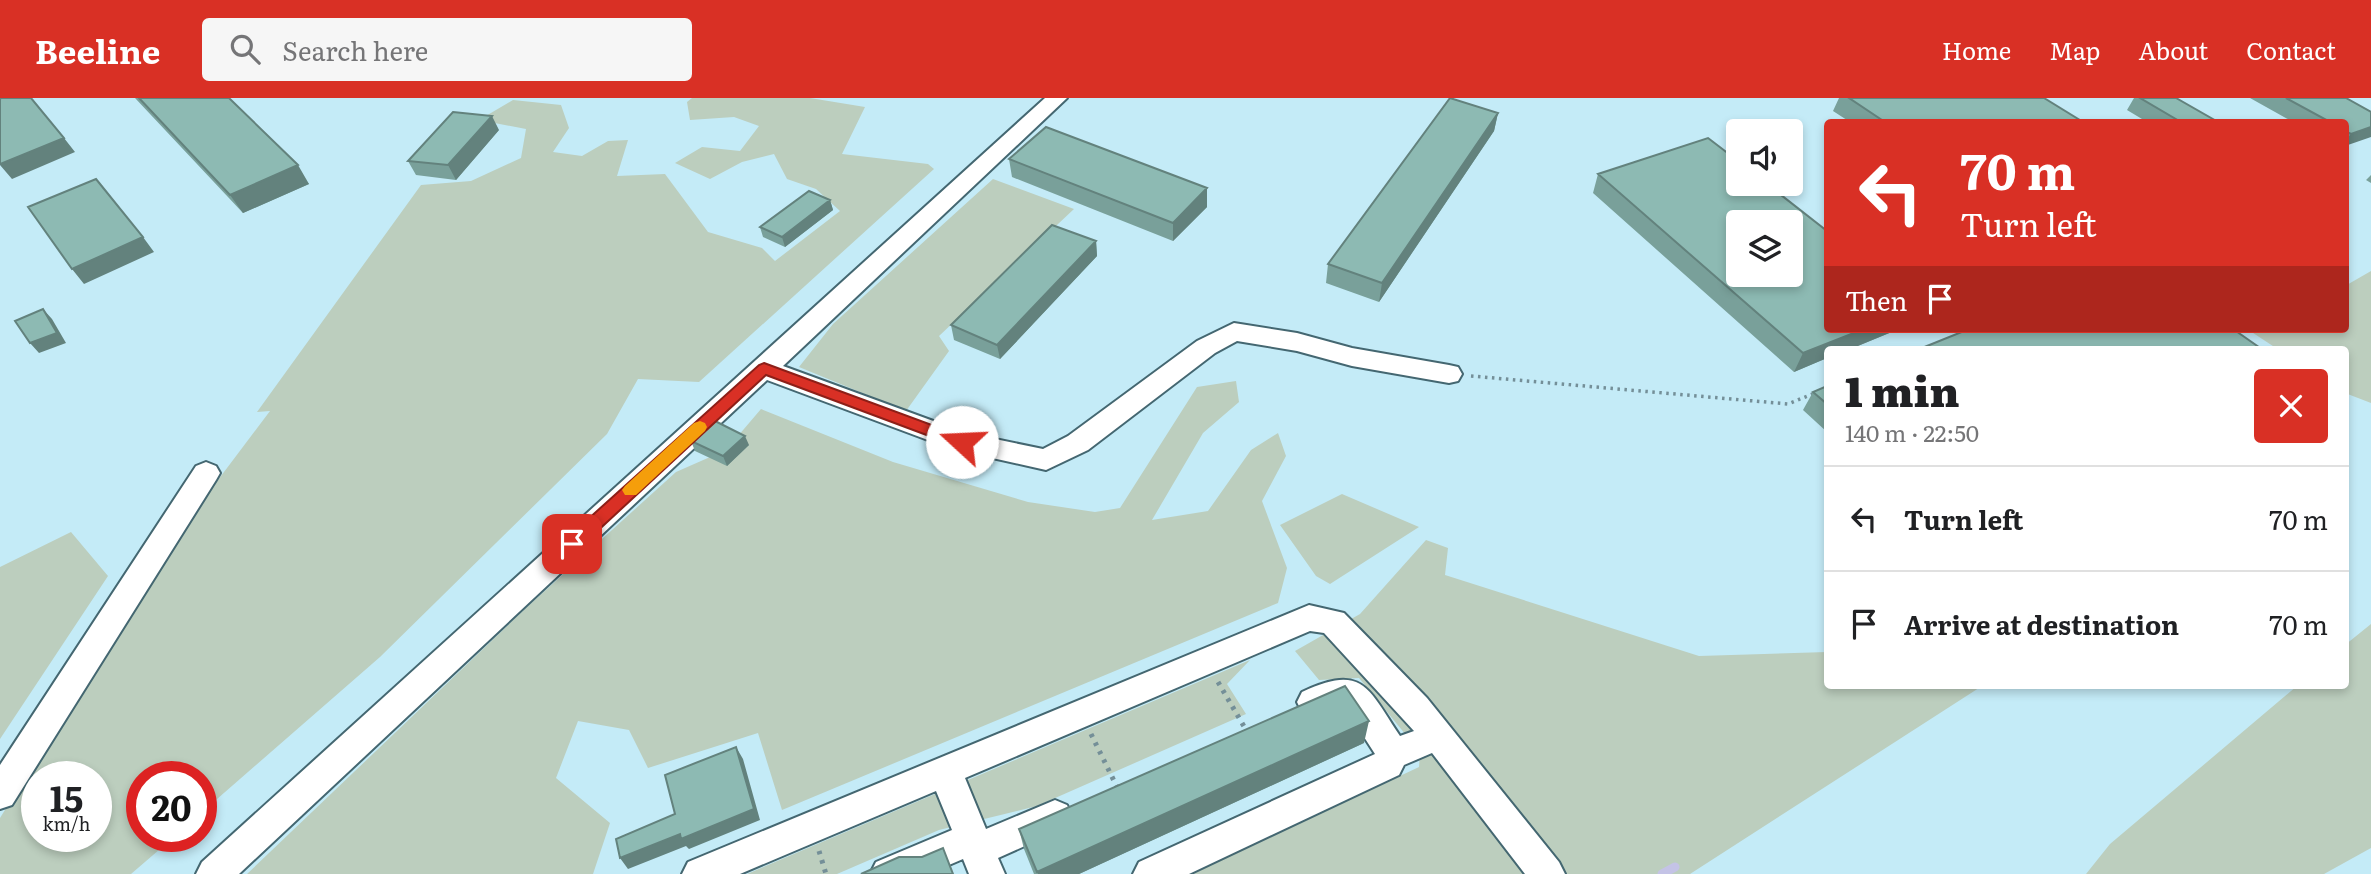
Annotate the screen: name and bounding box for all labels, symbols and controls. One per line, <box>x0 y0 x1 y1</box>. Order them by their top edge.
search box <box>202 18 692 81</box>
text: Beeline <box>35 25 160 74</box>
icon: search <box>226 30 264 68</box>
text: Search here <box>282 30 428 69</box>
text: Home <box>1942 32 2011 67</box>
text: Map <box>2049 32 2100 67</box>
text: About <box>2138 32 2208 67</box>
text: Contact <box>2246 32 2336 67</box>
map controls <box>1726 119 1803 287</box>
button: sound <box>1726 119 1803 196</box>
text: 70 m <box>1960 132 2075 205</box>
icon: left <box>1845 147 1936 238</box>
text: Turn left <box>1960 199 2097 247</box>
button: layers <box>1726 210 1803 287</box>
text: Then <box>1845 280 1907 319</box>
icon: arrive <box>1921 280 1959 318</box>
text: 1 min <box>1845 358 1960 420</box>
button: close <box>2254 369 2328 443</box>
position arrow <box>925 405 999 479</box>
text: 140 m · 22:50 <box>1845 415 1979 449</box>
text: Turn left <box>1904 499 2023 538</box>
text: 70 m <box>2269 499 2328 538</box>
icon: left <box>1845 500 1883 538</box>
pin <box>542 514 602 574</box>
icon: arrive <box>553 525 591 563</box>
text: Arrive at destination <box>1904 604 2179 643</box>
text: 70 m <box>2269 604 2328 643</box>
icon: arrive <box>1845 605 1883 643</box>
speed limit sign: 20 <box>126 761 217 852</box>
text: 15 <box>50 771 83 823</box>
text: km/h <box>43 810 90 837</box>

